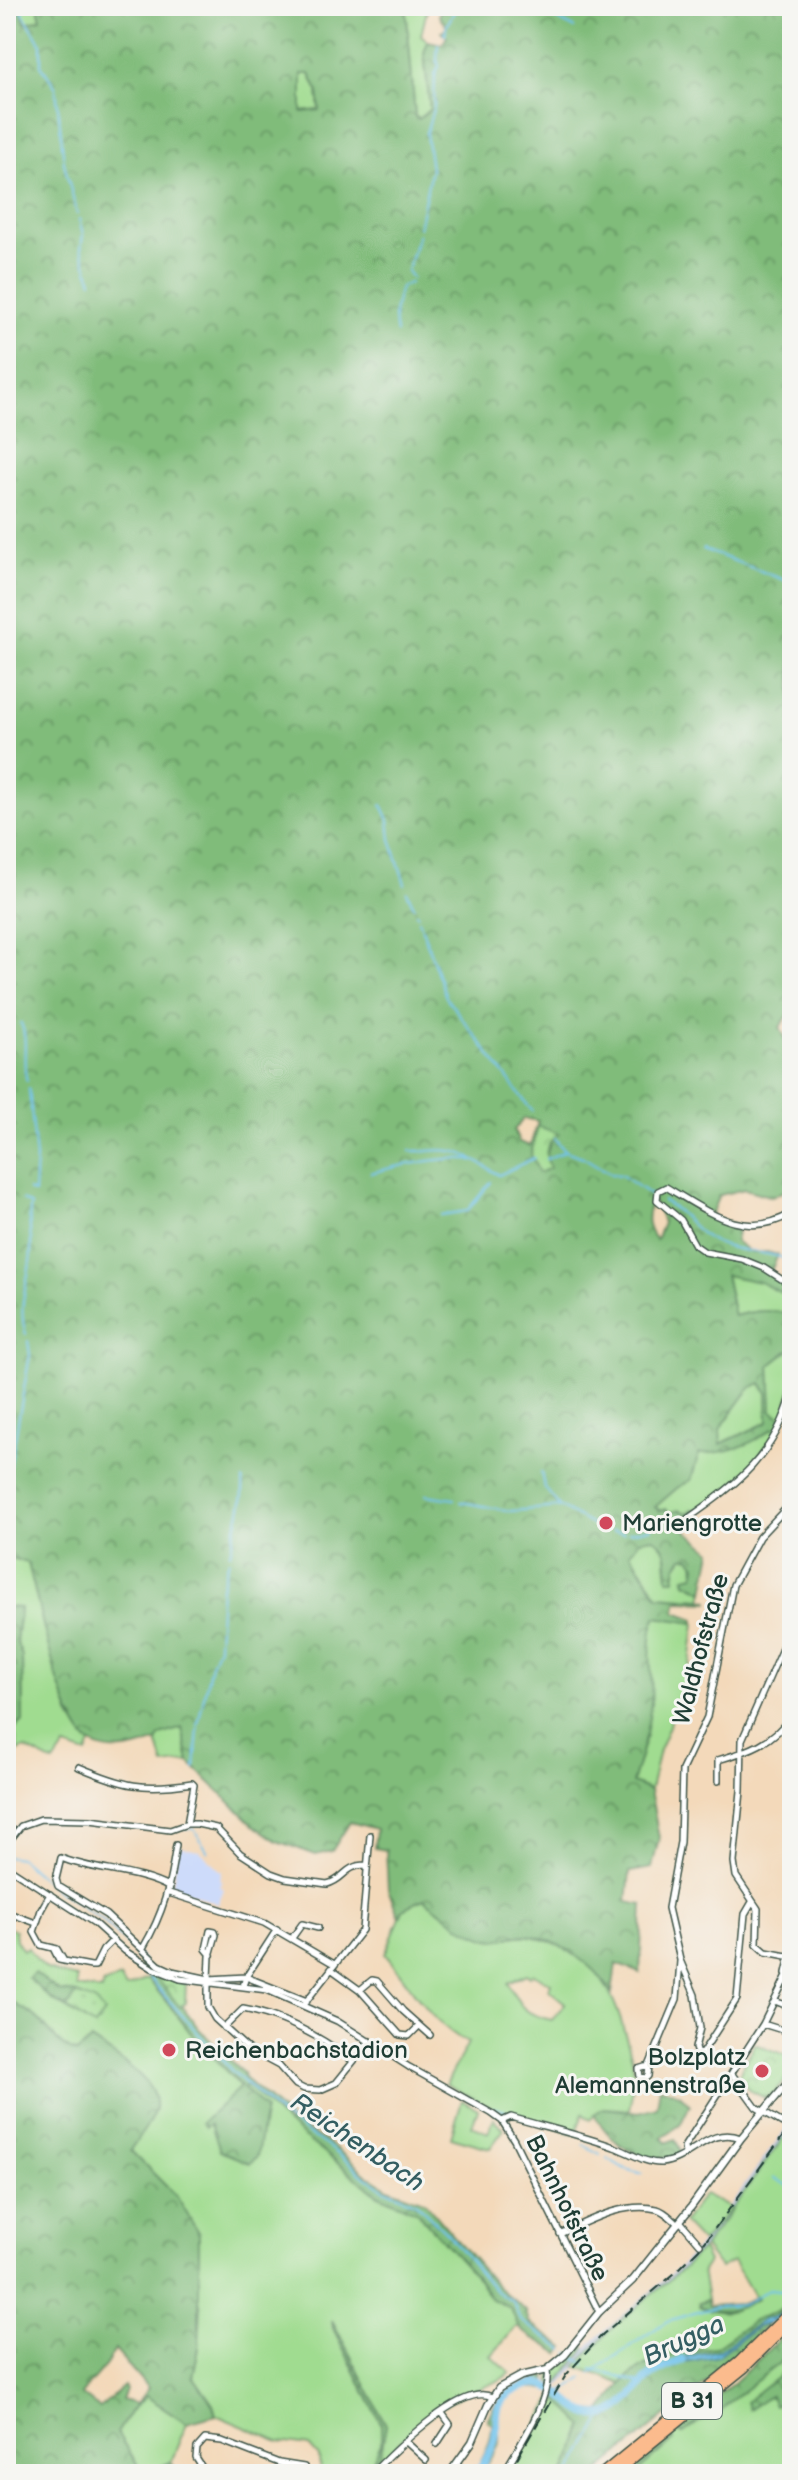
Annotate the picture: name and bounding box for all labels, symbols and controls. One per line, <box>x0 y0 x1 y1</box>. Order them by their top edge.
place label: Mariengrotte <box>622 1509 762 1538</box>
marker: Mariengrotte <box>597 1514 615 1532</box>
street label: Waldhofstraße <box>667 1570 735 1728</box>
place label: Reichenbachstadion <box>185 2036 408 2065</box>
marker: Reichenbachstadion <box>160 2041 178 2059</box>
place label: Bolzplatz Alemannenstraße <box>555 2043 747 2100</box>
marker: Bolzplatz Alemannenstraße <box>753 2062 771 2080</box>
water label: Reichenbach <box>284 2087 430 2199</box>
street label: Bahnhofstraße <box>519 2130 615 2286</box>
water label: Brugga <box>639 2309 729 2373</box>
road number: B 31 <box>662 2383 722 2419</box>

